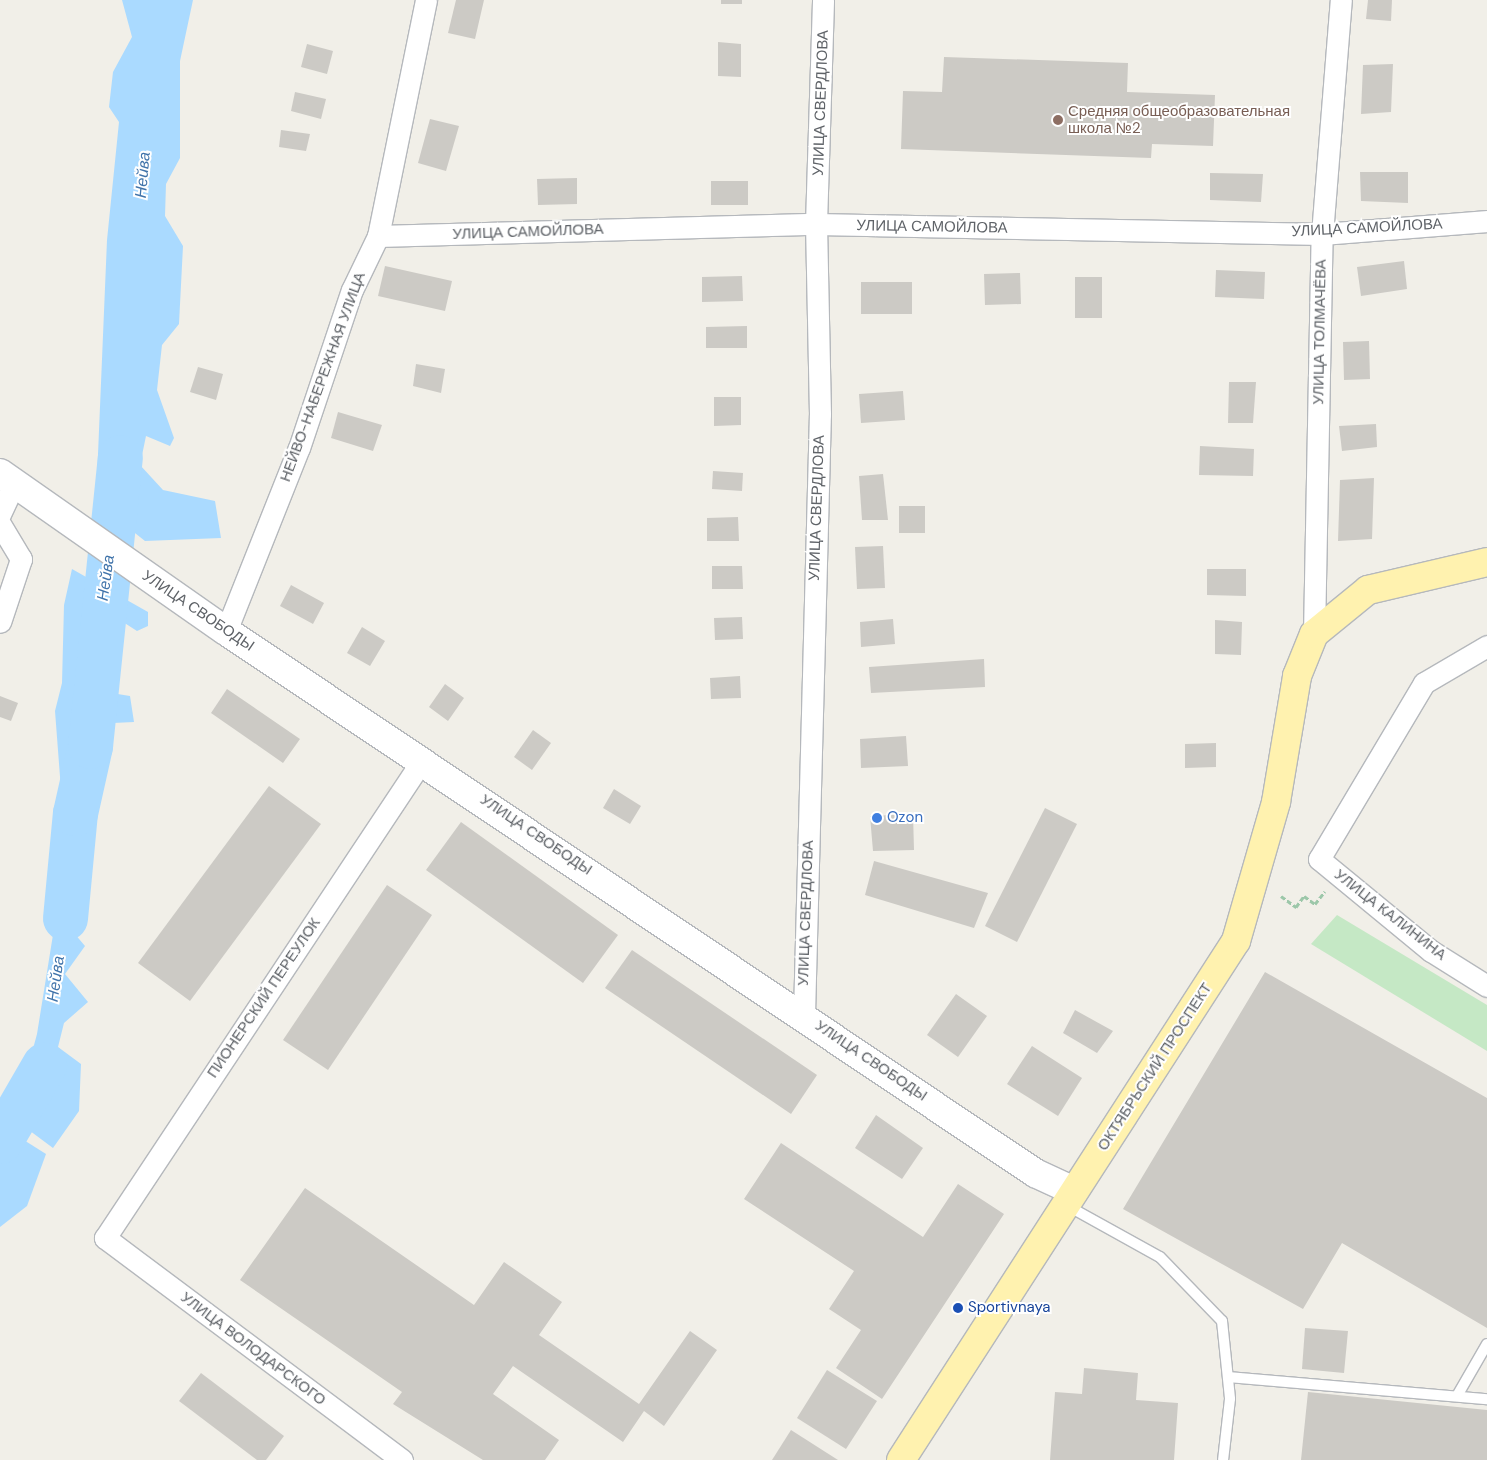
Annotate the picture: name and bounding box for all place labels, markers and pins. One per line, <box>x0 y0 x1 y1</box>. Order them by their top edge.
place label: Средняя общеобразовательная школа №2 <box>1068 102 1290 137</box>
marker: Средняя общеобразовательная школа №2 <box>1052 114 1064 126</box>
place label: Ozon <box>887 809 923 827</box>
marker: Ozon <box>871 812 883 824</box>
place label: Sportivnaya <box>968 1299 1050 1317</box>
marker: Sportivnaya <box>952 1302 964 1314</box>

